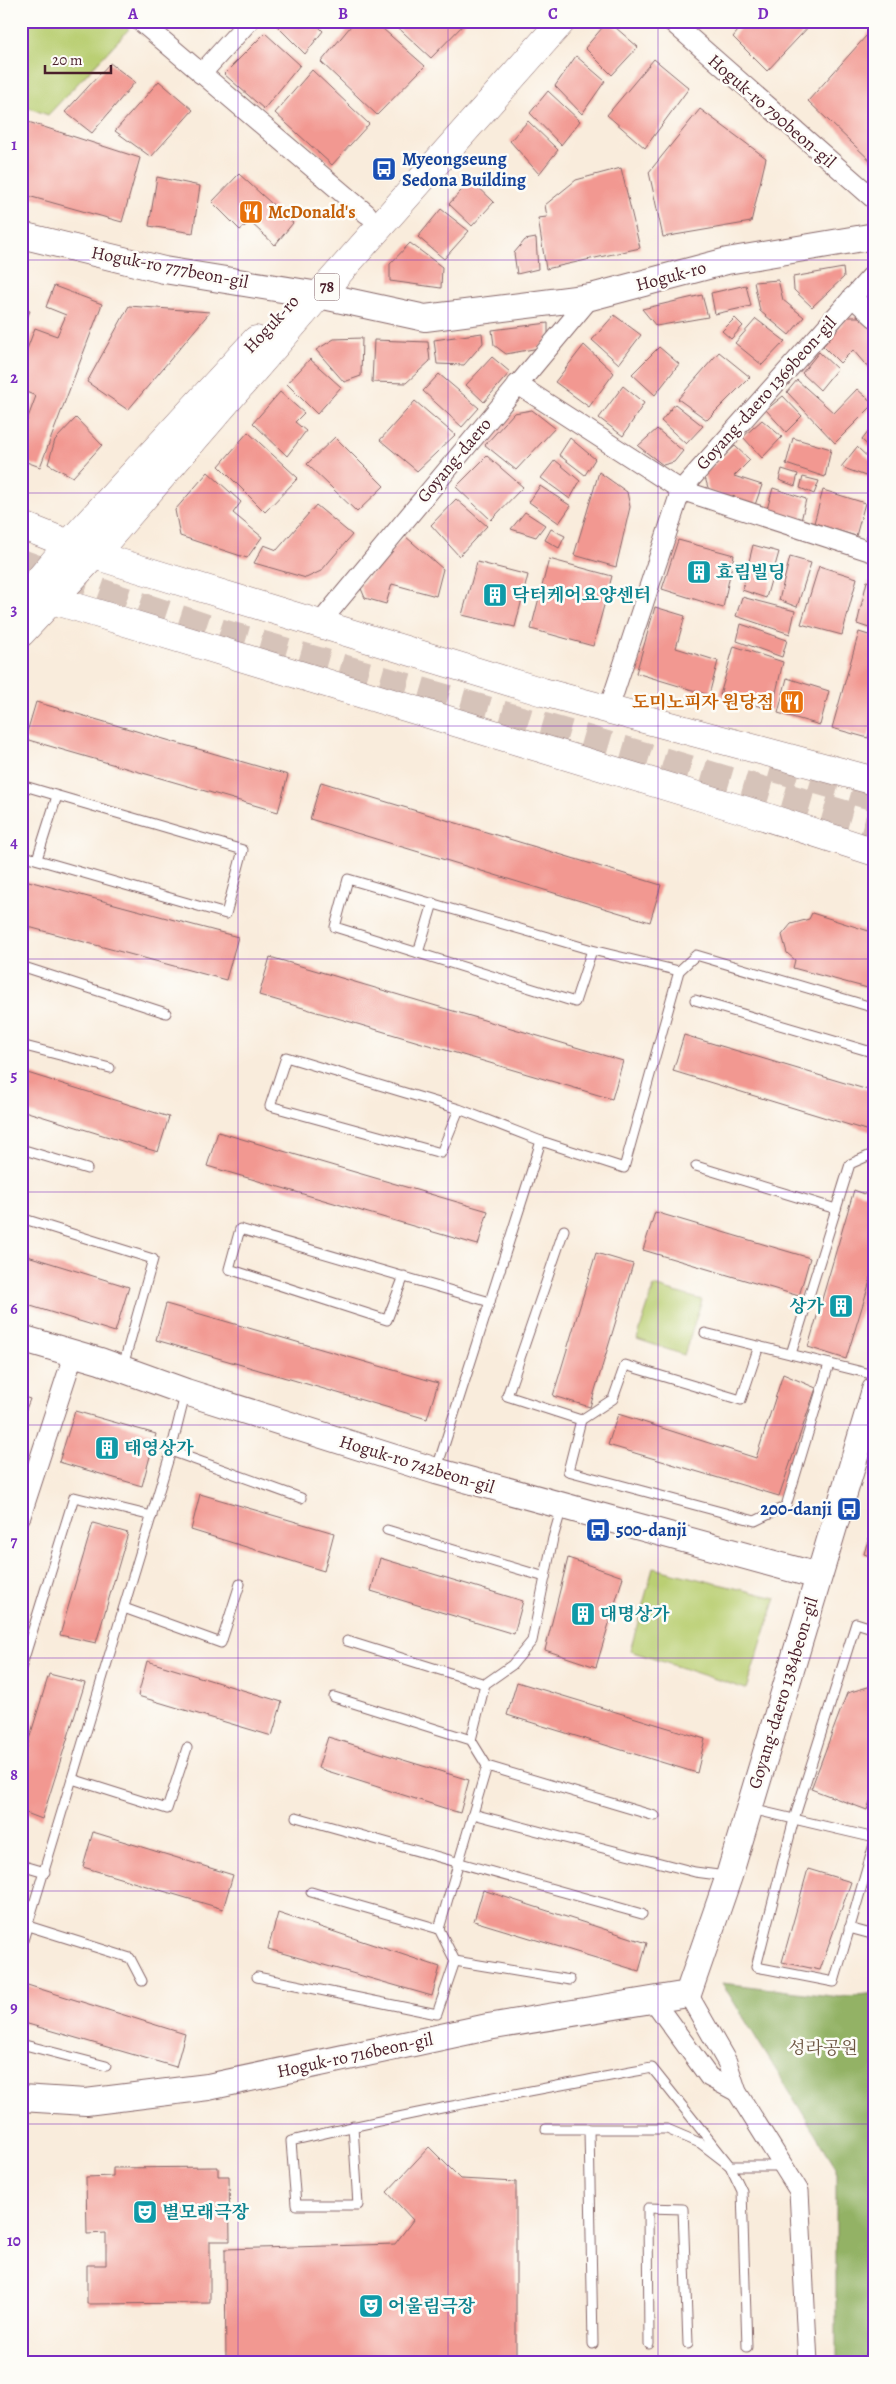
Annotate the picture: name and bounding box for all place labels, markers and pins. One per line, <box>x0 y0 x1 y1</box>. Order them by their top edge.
place label: Myeongseung Sedona Building <box>402 147 527 192</box>
bus stop icon: Myeongseung Sedona Building <box>371 156 397 182</box>
restaurant icon: McDonald's <box>238 199 264 225</box>
place label: McDonald's <box>268 200 356 224</box>
building icon: 효림빌딩 <box>686 559 712 585</box>
place label: 효림빌딩 <box>716 560 786 584</box>
building icon: 닥터케어요양센터 <box>482 582 508 608</box>
place label: 닥터케어요양센터 <box>512 583 651 607</box>
restaurant icon: 도미노피자 원당점 <box>779 689 805 715</box>
place label: 도미노피자 원당점 <box>632 690 774 714</box>
building icon: 상가 <box>828 1293 854 1319</box>
place label: 상가 <box>789 1294 825 1318</box>
building icon: 태영상가 <box>94 1435 120 1461</box>
place label: 태영상가 <box>124 1436 194 1460</box>
bus stop icon: 200-danji <box>836 1496 862 1522</box>
place label: 200-danji <box>760 1497 832 1521</box>
bus stop icon: 500-danji <box>585 1517 611 1543</box>
place label: 500-danji <box>616 1518 687 1542</box>
building icon: 대명상가 <box>570 1601 596 1627</box>
place label: 대명상가 <box>600 1602 670 1626</box>
theatre icon: 별모래극장 <box>132 2199 158 2225</box>
place label: 별모래극장 <box>162 2200 250 2224</box>
theatre icon: 어울림극장 <box>358 2293 384 2319</box>
place label: 어울림극장 <box>388 2294 476 2318</box>

